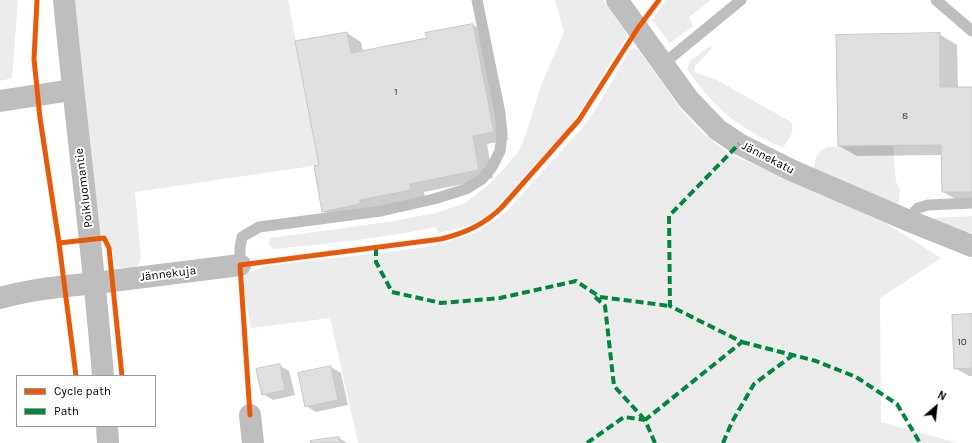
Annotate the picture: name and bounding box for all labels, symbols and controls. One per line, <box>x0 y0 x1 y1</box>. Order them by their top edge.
house number: 1 <box>394 86 398 98</box>
house number: 8 <box>902 110 908 122</box>
street label: Jännekatu <box>739 139 797 177</box>
street label: Poikluomantie <box>72 147 96 229</box>
street label: Jännekuja <box>139 263 197 285</box>
house number: 10 <box>957 336 967 348</box>
legend <box>16 375 156 427</box>
text: Cycle path <box>54 384 111 398</box>
north arrow <box>916 387 956 427</box>
text: N <box>935 388 948 404</box>
text: Path <box>54 404 79 418</box>

